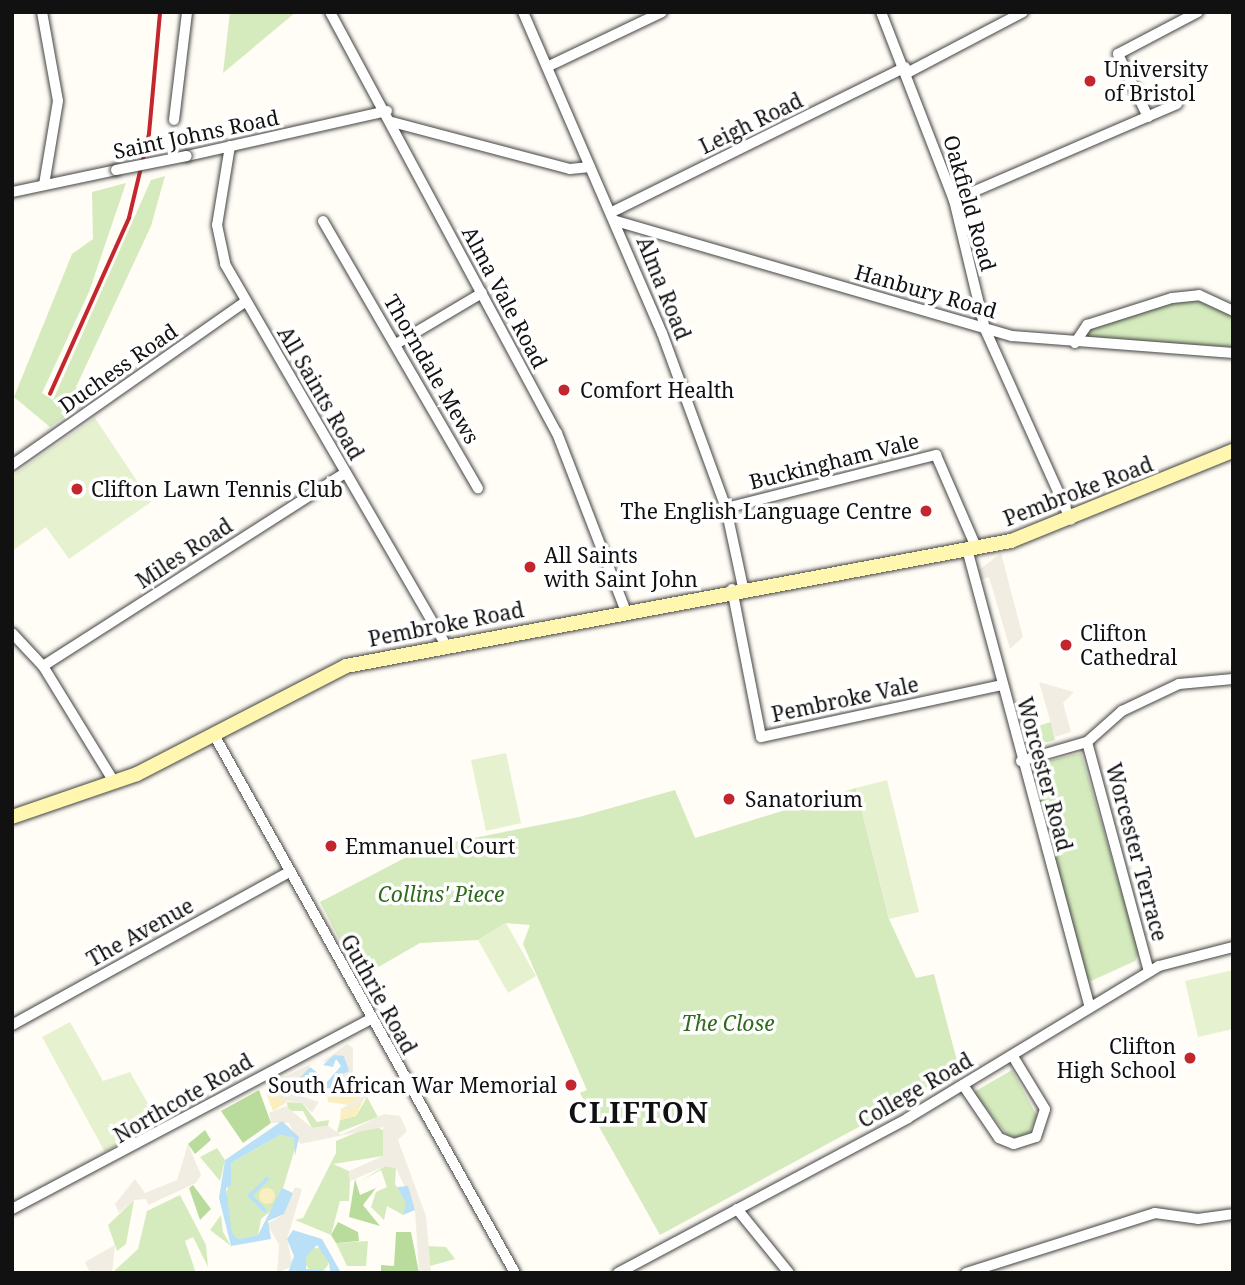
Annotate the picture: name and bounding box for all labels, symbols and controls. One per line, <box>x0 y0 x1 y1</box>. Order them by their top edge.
place label: University of Bristol <box>1104 56 1208 106</box>
marker: University of Bristol <box>1082 73 1098 89</box>
street label: Leigh Road <box>695 87 807 159</box>
street label: Saint Johns Road <box>111 104 281 164</box>
street label: Oakfield Road <box>939 132 1001 274</box>
street label: Alma Vale Road <box>457 222 553 372</box>
street label: Alma Road <box>632 233 696 343</box>
street label: Hanbury Road <box>852 259 1000 323</box>
street label: Thorndale Mews <box>379 290 485 448</box>
street label: Duchess Road <box>54 318 182 418</box>
street label: All Saints Road <box>273 322 369 464</box>
place label: Comfort Health <box>580 377 734 403</box>
marker: Comfort Health <box>554 380 574 400</box>
street label: Buckingham Vale <box>746 428 922 494</box>
street label: Pembroke Road <box>1000 451 1156 531</box>
place label: Clifton Lawn Tennis Club <box>91 476 343 502</box>
marker: Clifton Lawn Tennis Club <box>69 481 85 497</box>
place label: The English Language Centre <box>621 498 912 524</box>
marker: The English Language Centre <box>918 503 934 519</box>
street label: Miles Road <box>131 513 237 593</box>
place label: All Saints with Saint John <box>544 542 698 592</box>
marker: All Saints with Saint John <box>522 559 538 575</box>
street label: Pembroke Road <box>366 597 526 651</box>
place label: Clifton Cathedral <box>1080 620 1177 670</box>
marker: Clifton Cathedral <box>1058 637 1074 653</box>
street label: Pembroke Vale <box>769 671 921 727</box>
street label: Worcester Road <box>1012 694 1078 854</box>
street label: Worcester Terrace <box>1101 760 1173 944</box>
place label: Sanatorium <box>745 786 863 812</box>
marker: Sanatorium <box>719 789 739 809</box>
place label: Emmanuel Court <box>345 833 515 859</box>
marker: Emmanuel Court <box>323 838 339 854</box>
park label: Collins' Piece <box>378 881 504 907</box>
street label: The Avenue <box>82 892 198 972</box>
street label: Guthrie Road <box>336 930 422 1058</box>
park label: The Close <box>682 1010 774 1036</box>
place label: Clifton High School <box>1057 1033 1176 1083</box>
street label: College Road <box>853 1047 977 1133</box>
street label: Northcote Road <box>109 1048 257 1148</box>
marker: Clifton High School <box>1182 1050 1198 1066</box>
place label: South African War Memorial <box>268 1072 557 1098</box>
marker: South African War Memorial <box>563 1077 579 1093</box>
district label: CLIFTON <box>569 1095 709 1129</box>

